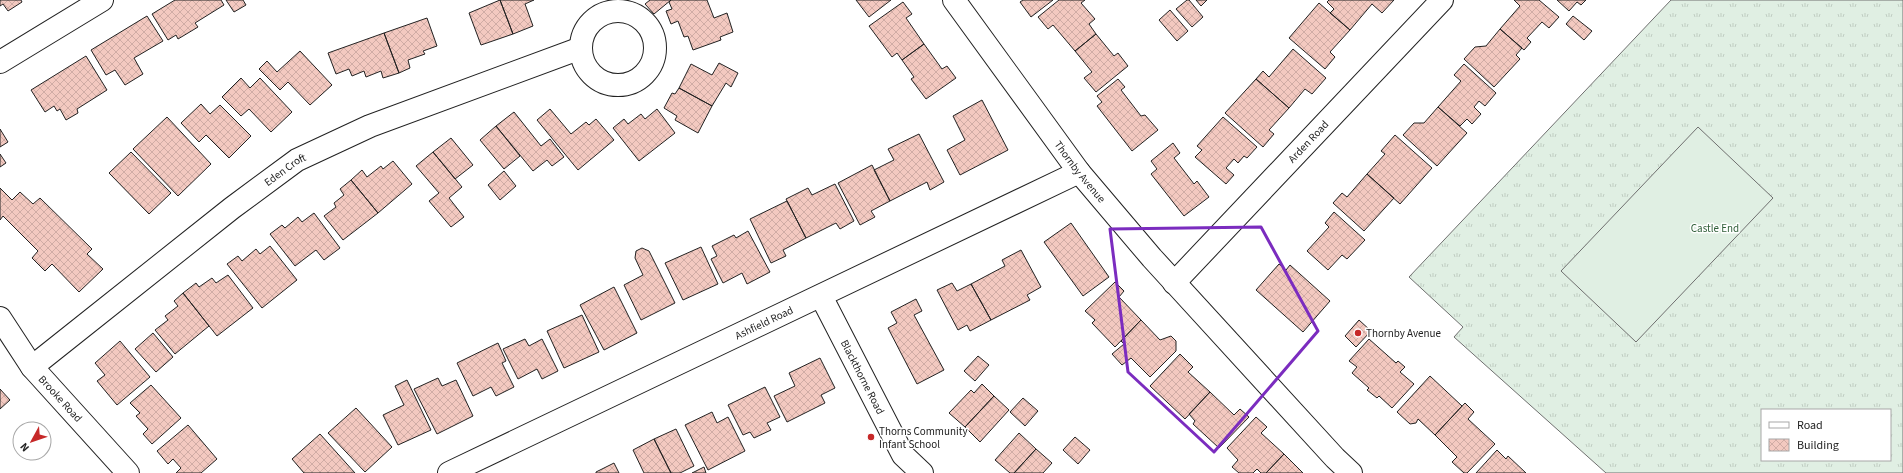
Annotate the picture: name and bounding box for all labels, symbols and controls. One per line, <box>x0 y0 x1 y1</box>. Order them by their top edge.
street label: Arden Road <box>1285 117 1332 166</box>
street label: Thornby Avenue <box>1051 138 1109 206</box>
street label: Eden Croft <box>261 150 309 190</box>
park label: Castle End <box>1691 221 1739 236</box>
street label: Ashfield Road <box>732 303 796 343</box>
place label: Thornby Avenue <box>1366 326 1442 341</box>
marker: Thornby Avenue <box>1353 328 1363 338</box>
street label: Blackthorne Road <box>837 337 888 417</box>
street label: Brooke Road <box>35 372 85 426</box>
legend <box>1761 409 1891 461</box>
text: Road <box>1797 417 1823 434</box>
north arrow <box>12 421 52 461</box>
place label: Thorns Community Infant School <box>879 424 968 452</box>
marker: Thorns Community Infant School <box>866 432 876 442</box>
text: Building <box>1797 437 1839 454</box>
text: N <box>17 439 33 455</box>

